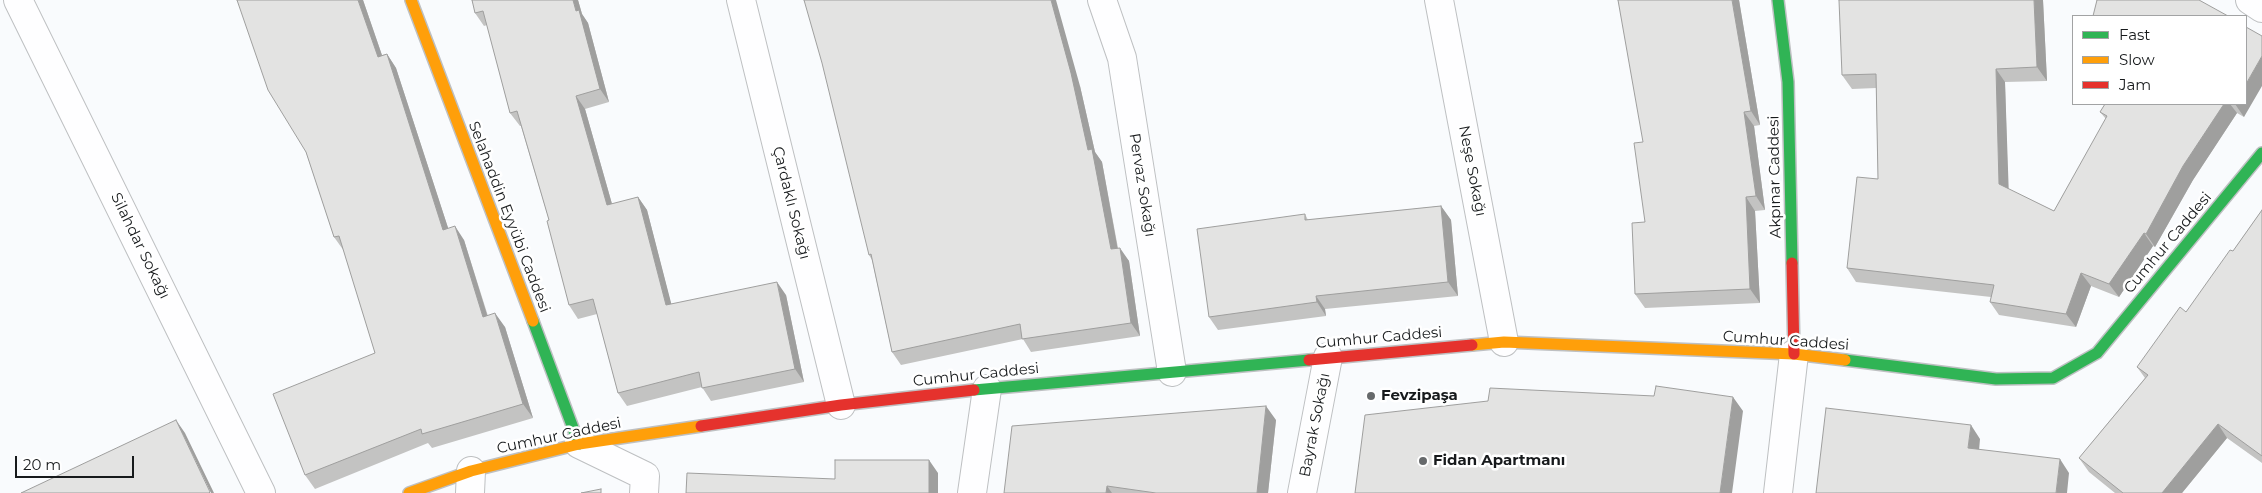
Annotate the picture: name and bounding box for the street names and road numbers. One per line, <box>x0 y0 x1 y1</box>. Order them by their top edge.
street label: Akpınar Caddesi <box>1765 115 1785 239</box>
street label: Selahaddin Eyyübi Caddesi <box>464 119 554 315</box>
street label: Neşe Sokağı <box>1454 124 1490 218</box>
street label: Pervaz Sokağı <box>1125 132 1159 238</box>
street label: Çardaklı Sokağı <box>768 145 814 261</box>
street label: Cumhur Caddesi <box>2120 189 2216 297</box>
street label: Silahdar Sokağı <box>107 190 173 302</box>
street label: Cumhur Caddesi <box>1315 324 1443 352</box>
street label: Cumhur Caddesi <box>1722 328 1850 354</box>
street label: Cumhur Caddesi <box>912 359 1040 391</box>
street label: Bayrak Sokağı <box>1296 371 1334 479</box>
street label: Cumhur Caddesi <box>495 414 623 458</box>

